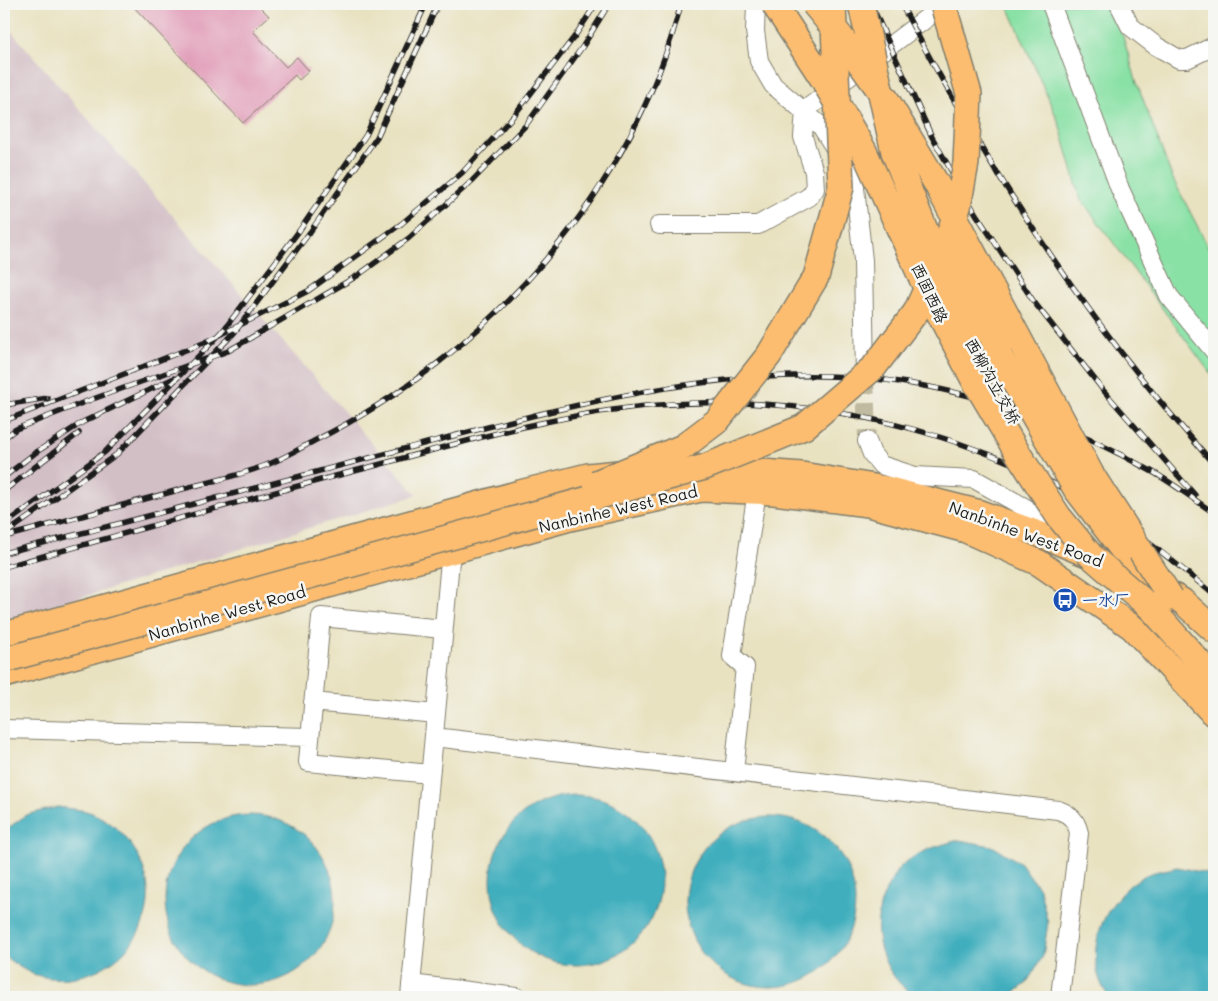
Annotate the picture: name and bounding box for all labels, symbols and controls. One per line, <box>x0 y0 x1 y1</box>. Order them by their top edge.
street label: 西固西路 <box>907 259 953 326</box>
street label: 西柳沟立交桥 <box>961 334 1026 428</box>
street label: Nanbinhe West Road <box>536 480 699 537</box>
street label: Nanbinhe West Road <box>946 496 1106 571</box>
street label: Nanbinhe West Road <box>146 580 308 645</box>
bus stop icon: 一水厂 <box>1052 587 1078 613</box>
place label: 一水厂 <box>1082 589 1130 610</box>

